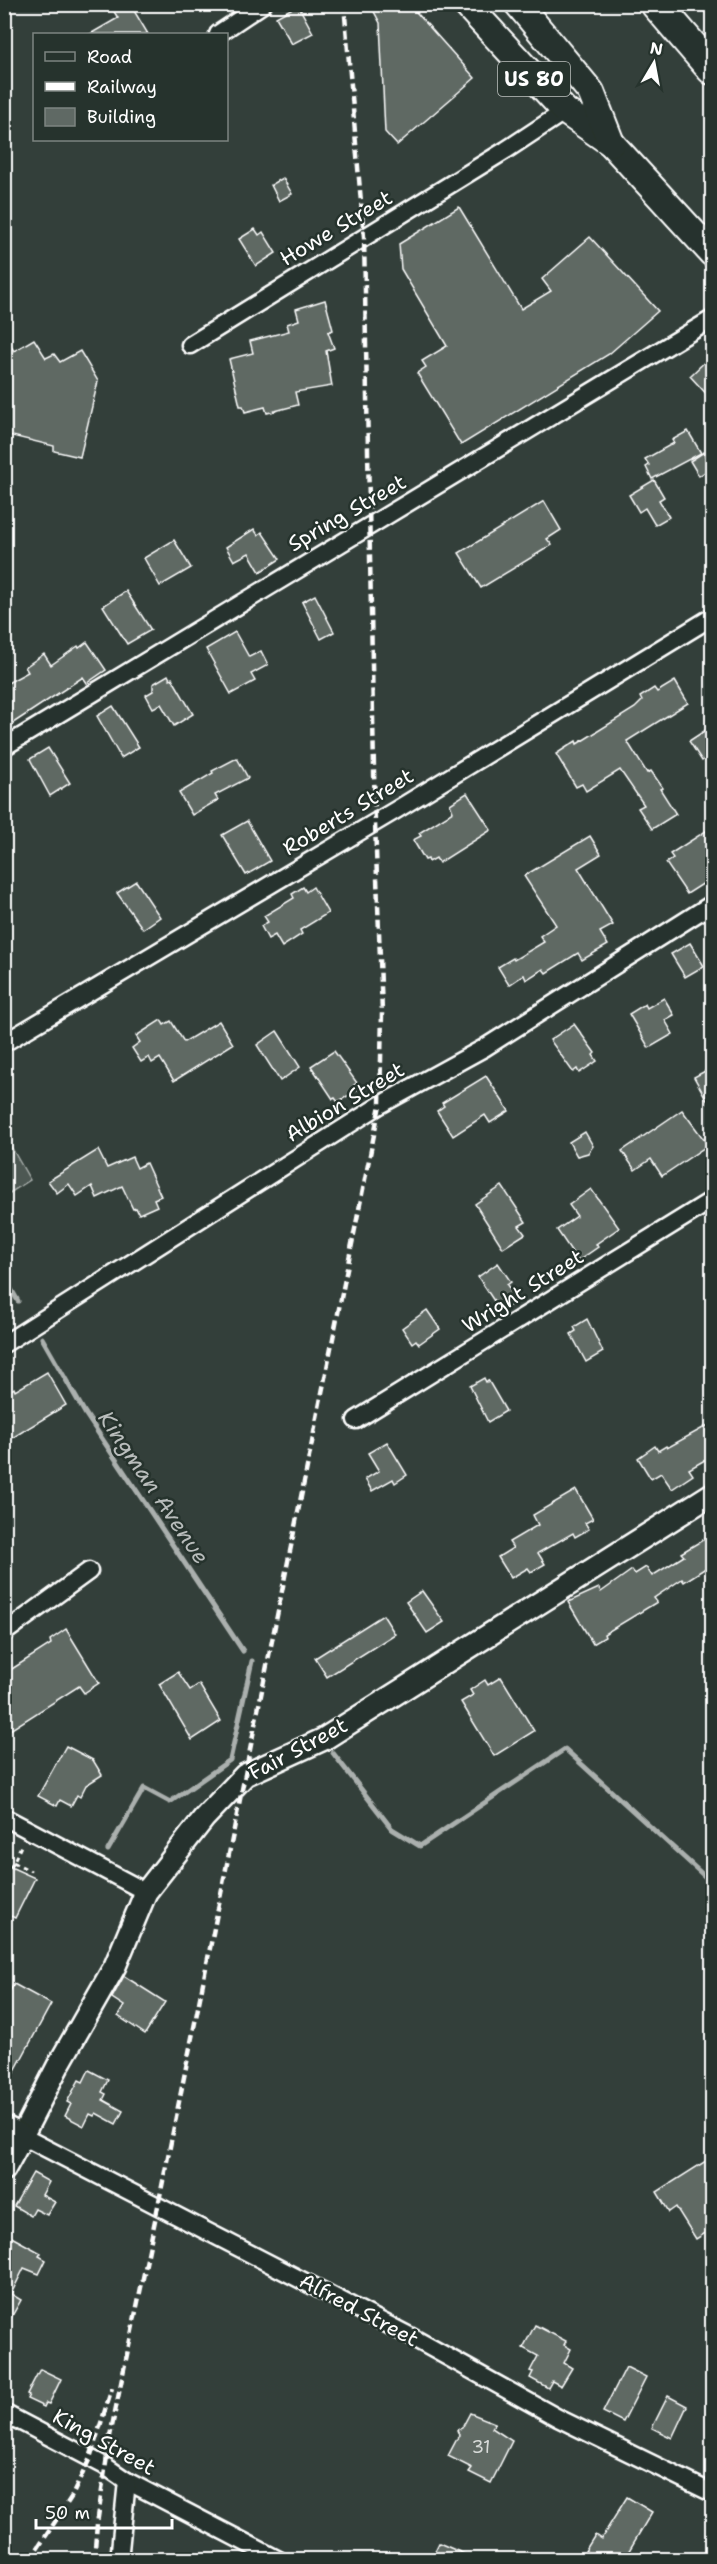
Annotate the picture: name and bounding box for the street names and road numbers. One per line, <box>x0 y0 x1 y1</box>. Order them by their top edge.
road number: US 80 <box>498 62 570 96</box>
street label: Howe Street <box>275 183 397 273</box>
street label: Spring Street <box>283 468 411 558</box>
street label: Roberts Street <box>277 762 419 862</box>
street label: Albion Street <box>280 1056 410 1148</box>
street label: Wright Street <box>457 1243 589 1339</box>
street label: Fair Street <box>244 1711 352 1787</box>
street label: Alfred Street <box>294 2267 424 2353</box>
street label: King Street <box>48 2402 160 2482</box>

